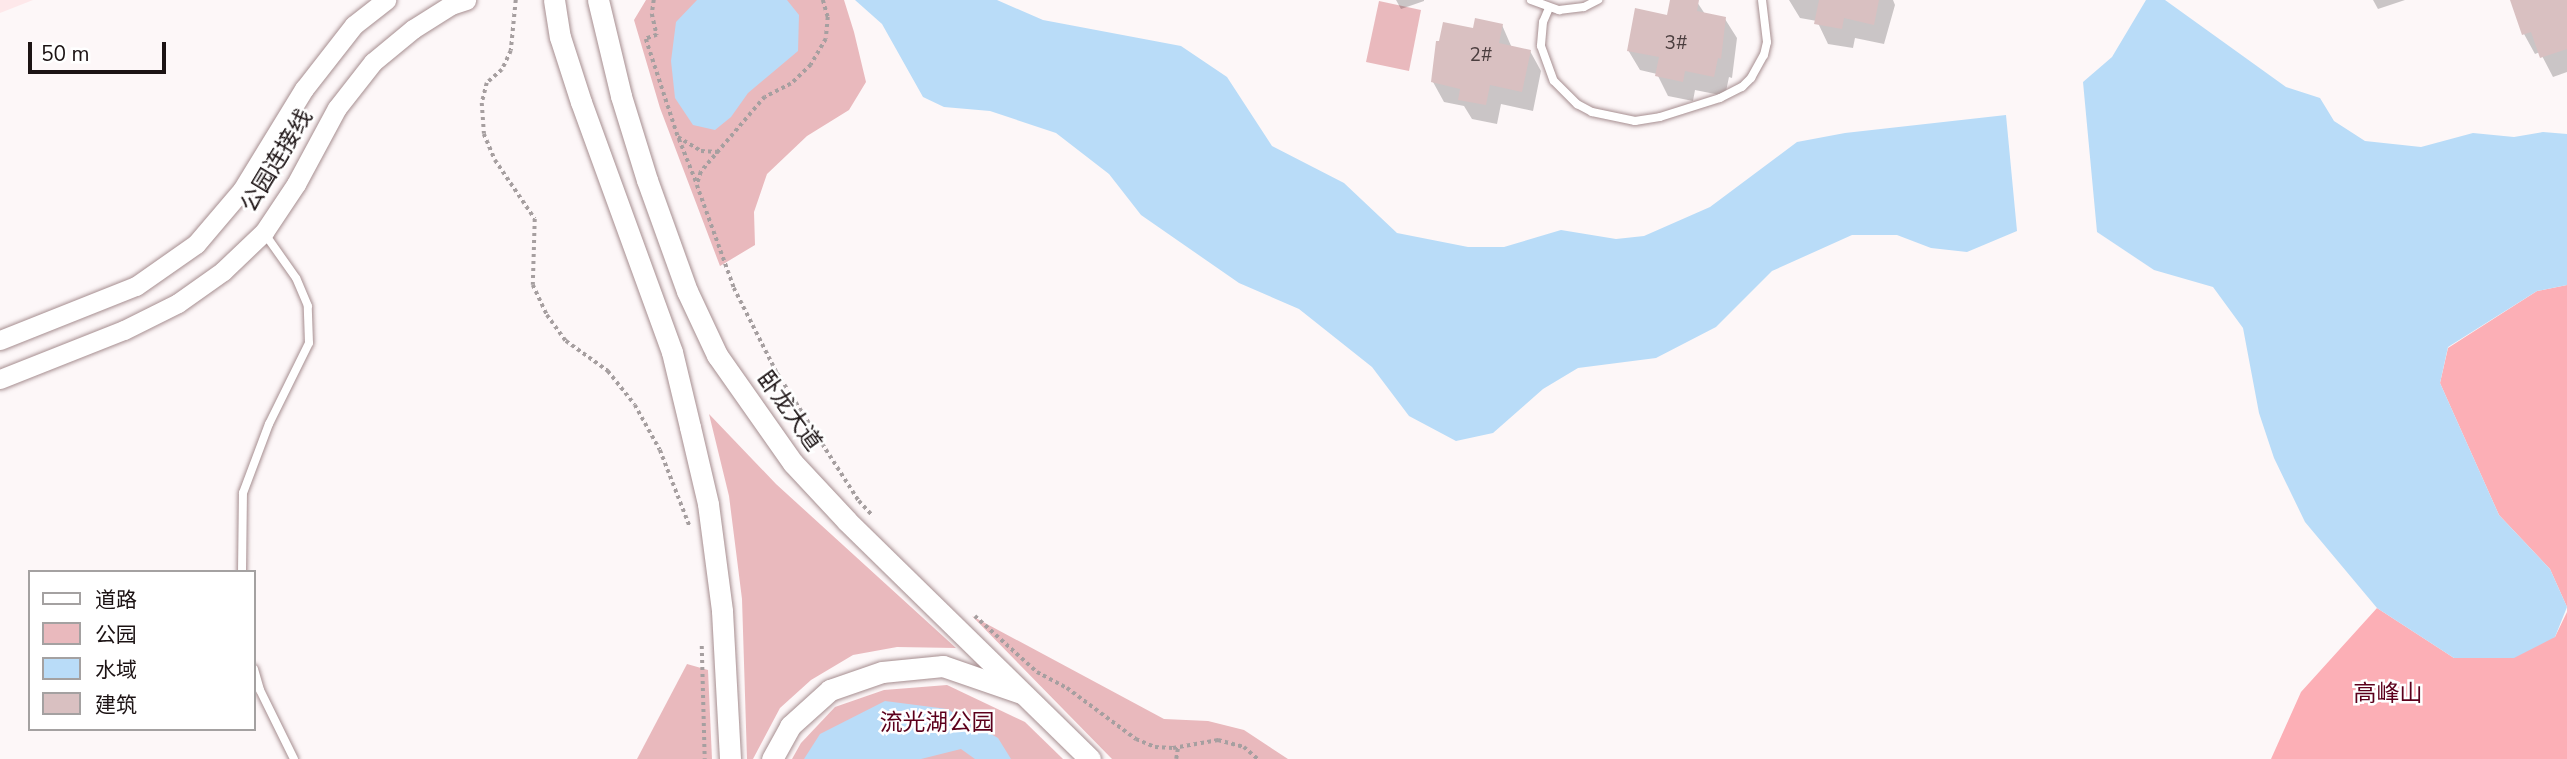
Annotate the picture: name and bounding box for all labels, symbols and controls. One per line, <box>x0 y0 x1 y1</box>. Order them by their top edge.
scale bar <box>32 28 170 72</box>
house number: 3# <box>1665 33 1687 55</box>
text: 50 m <box>41 40 90 68</box>
house number: 2# <box>1470 45 1492 67</box>
street label: 公园连接线 <box>236 105 318 217</box>
street label: 卧龙大道 <box>751 366 827 456</box>
legend <box>28 570 256 731</box>
text: 道路 <box>95 586 137 614</box>
text: 公园 <box>95 621 137 649</box>
text: 水域 <box>95 656 137 684</box>
park label: 高峰山 <box>2354 680 2422 708</box>
text: 建筑 <box>95 691 137 719</box>
park label: 流光湖公园 <box>880 709 994 737</box>

